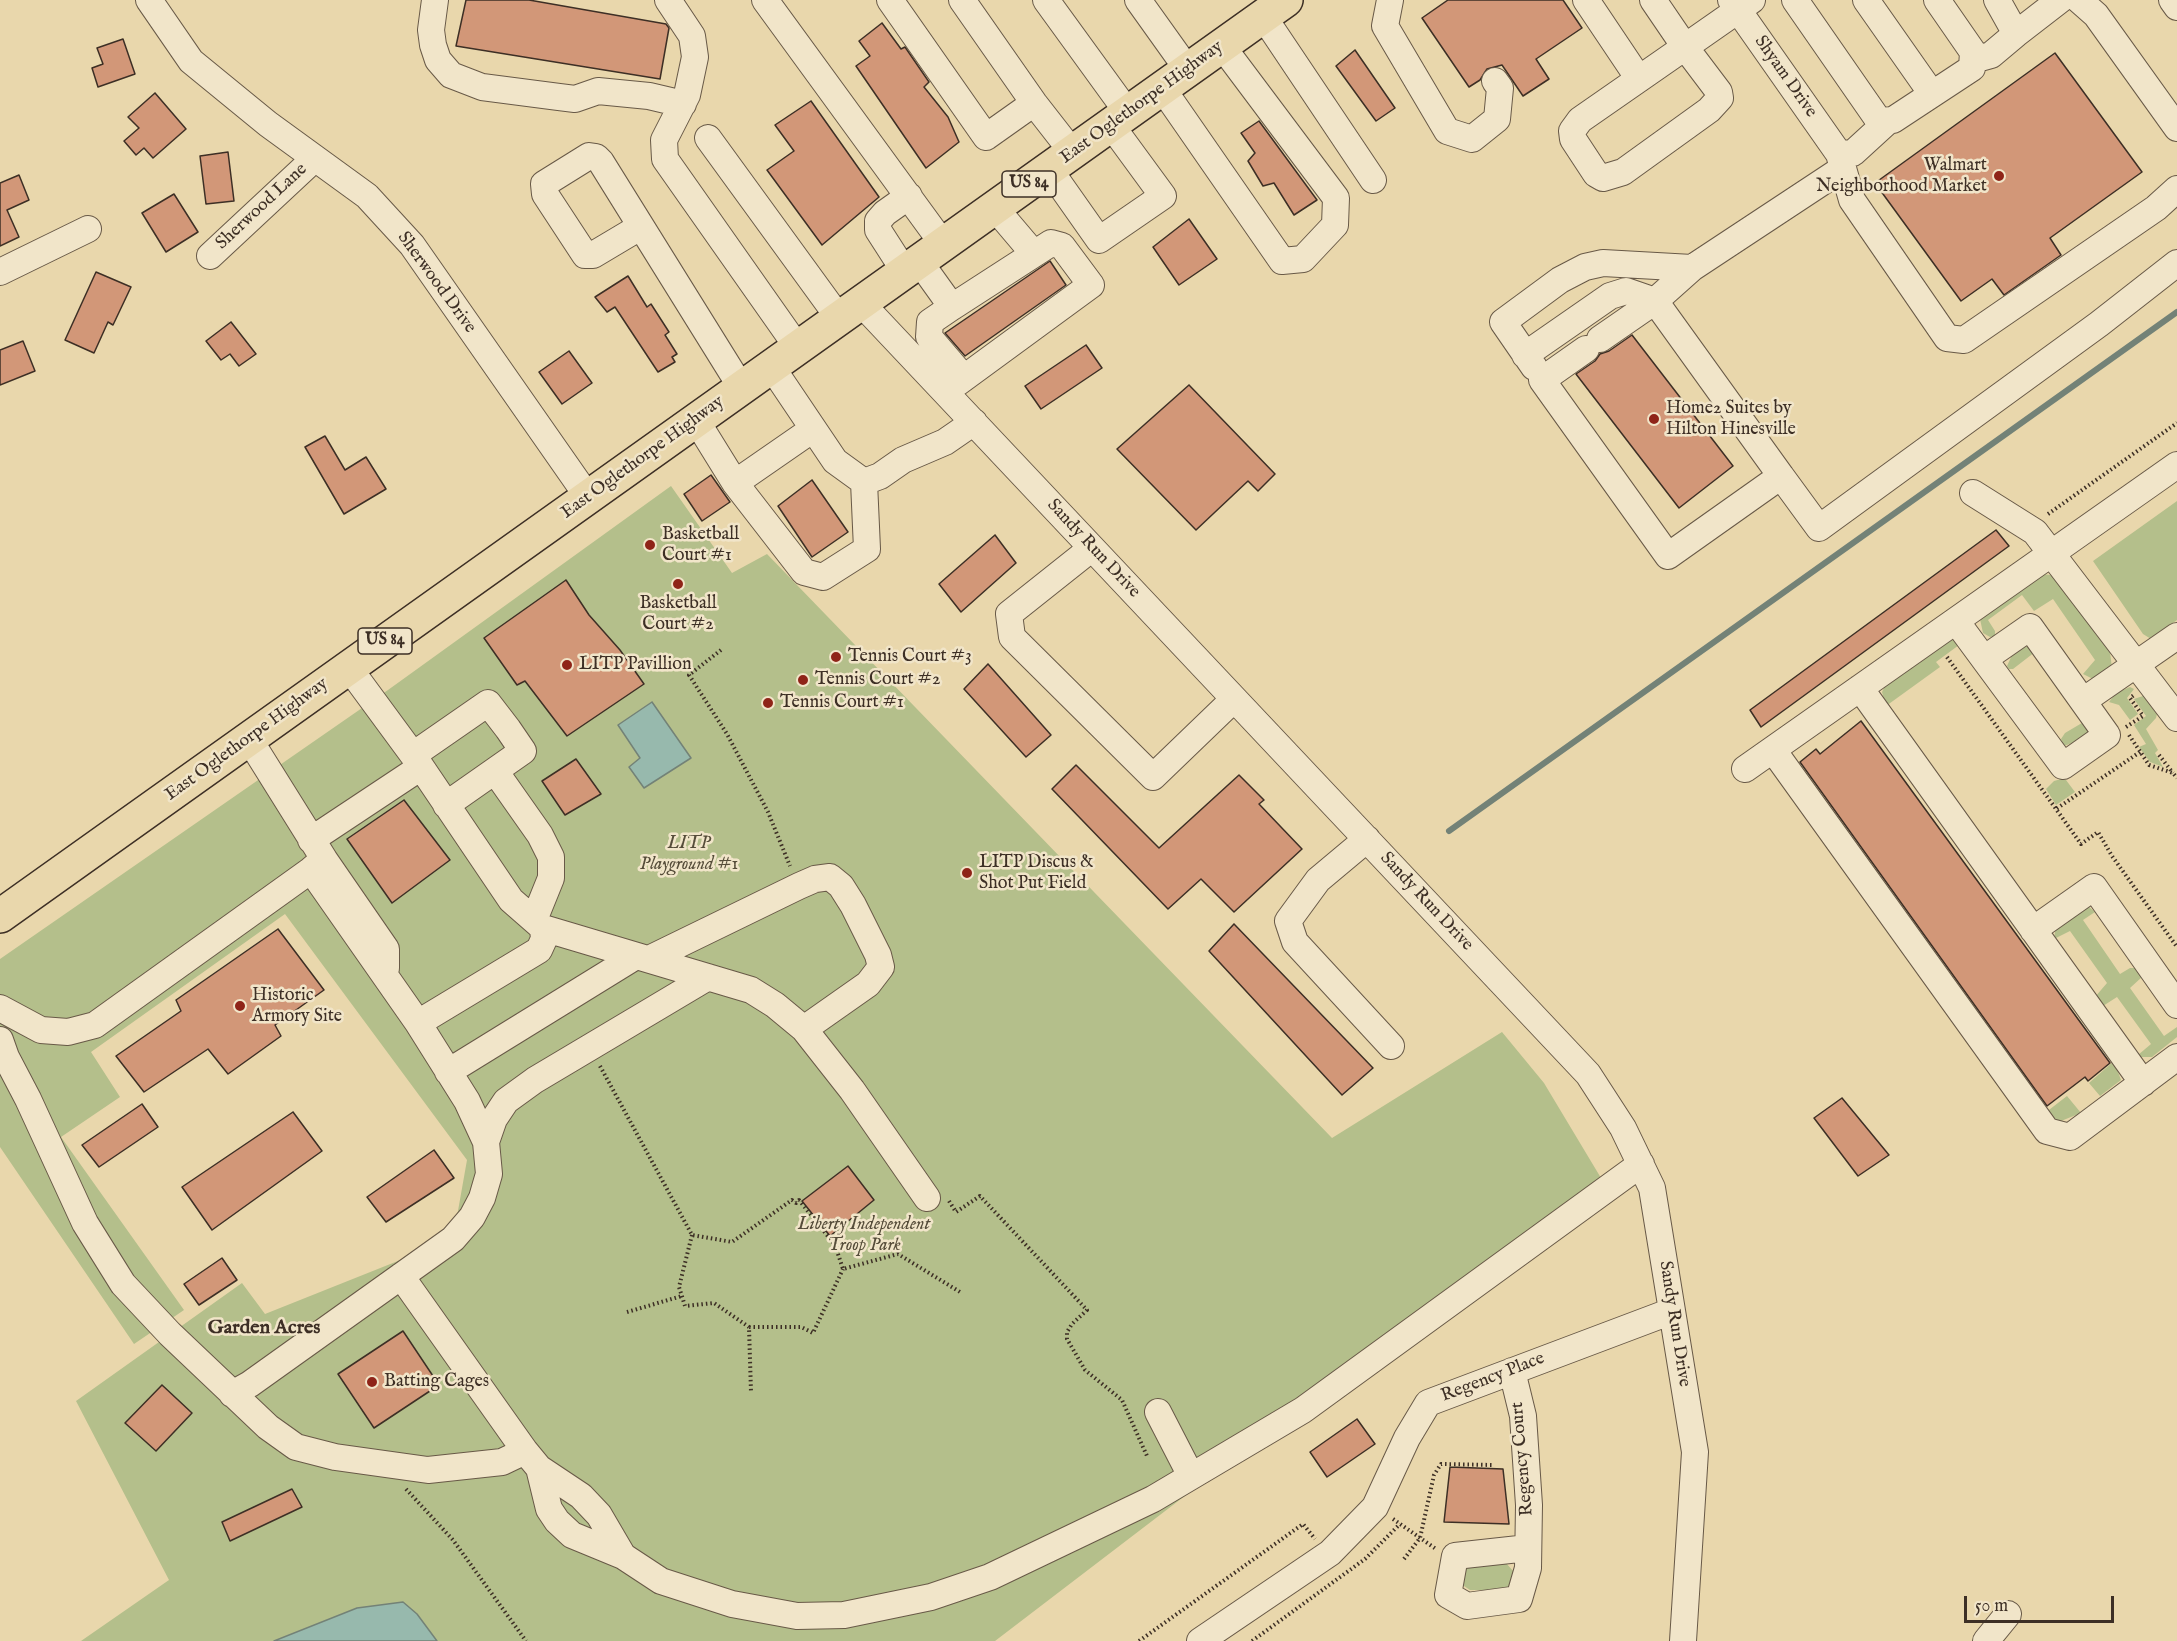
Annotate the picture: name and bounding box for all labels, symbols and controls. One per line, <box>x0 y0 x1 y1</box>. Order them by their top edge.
street label: Shyam Drive <box>1749 32 1821 122</box>
street label: East Oglethorpe Highway <box>1056 37 1228 169</box>
place label: Walmart Neighborhood Market <box>1816 155 1987 198</box>
street label: Sherwood Lane <box>212 159 312 255</box>
marker: Walmart Neighborhood Market <box>1992 169 2006 183</box>
road number: US 84 <box>1002 171 1056 197</box>
street label: Sherwood Drive <box>392 228 480 338</box>
street label: East Oglethorpe Highway <box>557 392 729 524</box>
place label: Home2 Suites by Hilton Hinesville <box>1666 398 1796 440</box>
marker: Home2 Suites by Hilton Hinesville <box>1647 412 1661 426</box>
street label: Sandy Run Drive <box>1042 495 1144 603</box>
place label: Basketball Court #1 <box>662 524 739 566</box>
marker: Basketball Court #1 <box>643 538 657 552</box>
marker: Basketball Court #2 <box>671 577 685 591</box>
place label: Basketball Court #2 <box>639 593 717 636</box>
road number: US 84 <box>358 628 412 654</box>
place label: Tennis Court #3 <box>848 646 972 668</box>
marker: Tennis Court #3 <box>829 650 843 664</box>
place label: LITP Pavillion <box>579 654 691 676</box>
marker: LITP Pavillion <box>560 658 574 672</box>
place label: Tennis Court #2 <box>815 669 941 691</box>
marker: Tennis Court #2 <box>796 673 810 687</box>
street label: East Oglethorpe Highway <box>161 674 333 806</box>
place label: Tennis Court #1 <box>780 692 904 714</box>
marker: Tennis Court #1 <box>761 696 775 710</box>
park label: LITP Playground #1 <box>640 833 738 876</box>
street label: Sandy Run Drive <box>1375 848 1477 956</box>
place label: LITP Discus & Shot Put Field <box>979 852 1093 894</box>
marker: LITP Discus & Shot Put Field <box>960 866 974 880</box>
place label: Historic Armory Site <box>252 985 342 1028</box>
marker: Historic Armory Site <box>233 999 247 1013</box>
park label: Liberty Independent Troop Park <box>798 1214 930 1256</box>
street label: Sandy Run Drive <box>1653 1259 1695 1389</box>
district label: Garden Acres <box>208 1317 320 1341</box>
street label: Regency Place <box>1438 1348 1548 1408</box>
place label: Batting Cages <box>384 1371 489 1393</box>
marker: Batting Cages <box>365 1375 379 1389</box>
street label: Regency Court <box>1507 1401 1539 1517</box>
scale bar <box>1967 1584 2117 1622</box>
text: 50 m <box>1975 1595 2008 1618</box>

